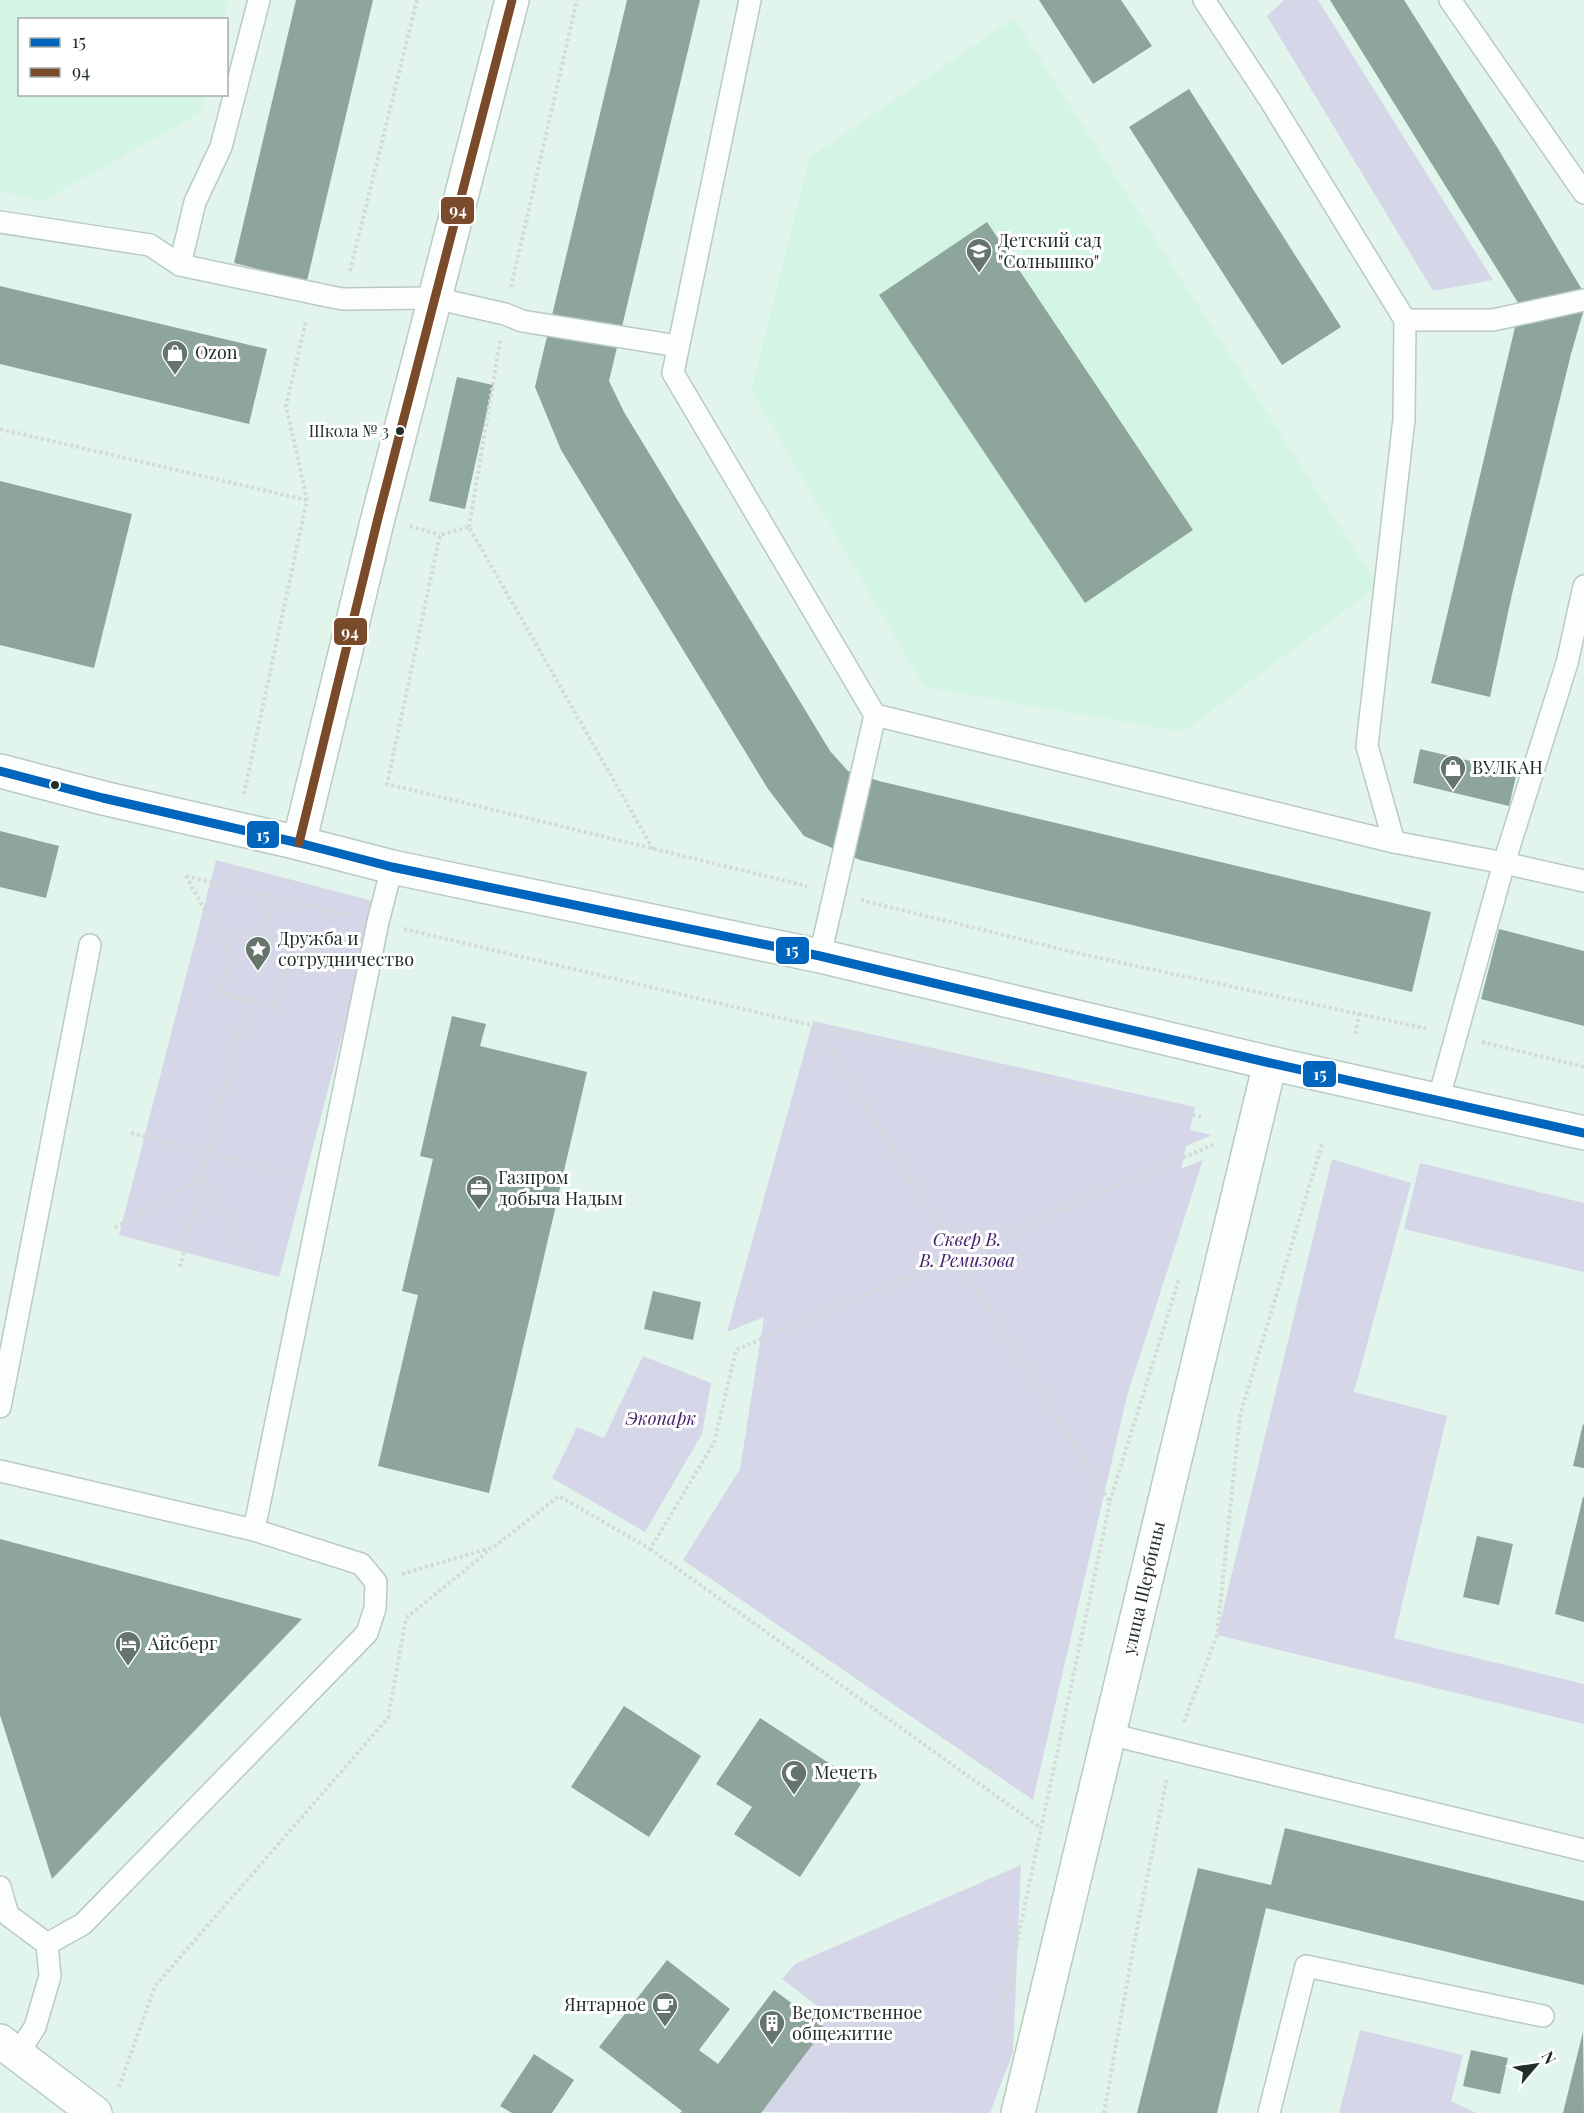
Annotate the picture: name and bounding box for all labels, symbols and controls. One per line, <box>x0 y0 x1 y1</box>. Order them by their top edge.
legend <box>18 18 228 96</box>
text: 15 <box>72 29 86 53</box>
text: 94 <box>72 59 90 83</box>
line badge: 94 <box>440 196 475 225</box>
text: 94 <box>449 199 467 220</box>
place label: Детский сад "Солнышко" <box>998 228 1102 273</box>
school or university icon: Детский сад "Солнышко" <box>964 236 994 274</box>
shop icon: Ozon <box>160 338 190 376</box>
place label: Ozon <box>195 340 238 364</box>
place label: Школа № 3 <box>309 420 389 441</box>
marker: Школа № 3 <box>394 425 406 437</box>
line badge: 94 <box>333 617 368 646</box>
text: 94 <box>341 621 359 642</box>
shop icon: ВУЛКАН <box>1438 753 1468 791</box>
place label: ВУЛКАН <box>1472 755 1543 779</box>
unlabelled marker <box>49 779 61 791</box>
line badge: 15 <box>246 820 280 849</box>
text: 15 <box>256 824 270 845</box>
place label: Дружба и сотрудничество <box>278 926 414 971</box>
place icon: Дружба и сотрудничество <box>243 934 273 972</box>
line badge: 15 <box>775 936 810 965</box>
text: 15 <box>785 939 799 960</box>
line badge: 15 <box>1302 1060 1337 1088</box>
text: 15 <box>1313 1063 1327 1084</box>
place label: Газпром добыча Надым <box>498 1165 623 1210</box>
office icon: Газпром добыча Надым <box>464 1173 494 1211</box>
park label: Сквер В. В. Ремизова <box>918 1227 1015 1272</box>
park label: Экопарк <box>625 1406 696 1430</box>
street label: улица Щербины <box>1116 1518 1170 1658</box>
hotel icon: Айсберг <box>113 1629 143 1667</box>
place label: Айсберг <box>147 1631 217 1655</box>
mosque icon: Мечеть <box>779 1758 809 1796</box>
place label: Мечеть <box>814 1760 877 1784</box>
cafe icon: Янтарное <box>650 1990 680 2028</box>
place label: Янтарное <box>563 1992 646 2016</box>
place label: Ведомственное общежитие <box>792 2000 922 2045</box>
building icon: Ведомственное общежитие <box>757 2008 787 2046</box>
north arrow <box>1506 2035 1566 2095</box>
text: N <box>1538 2047 1562 2068</box>

